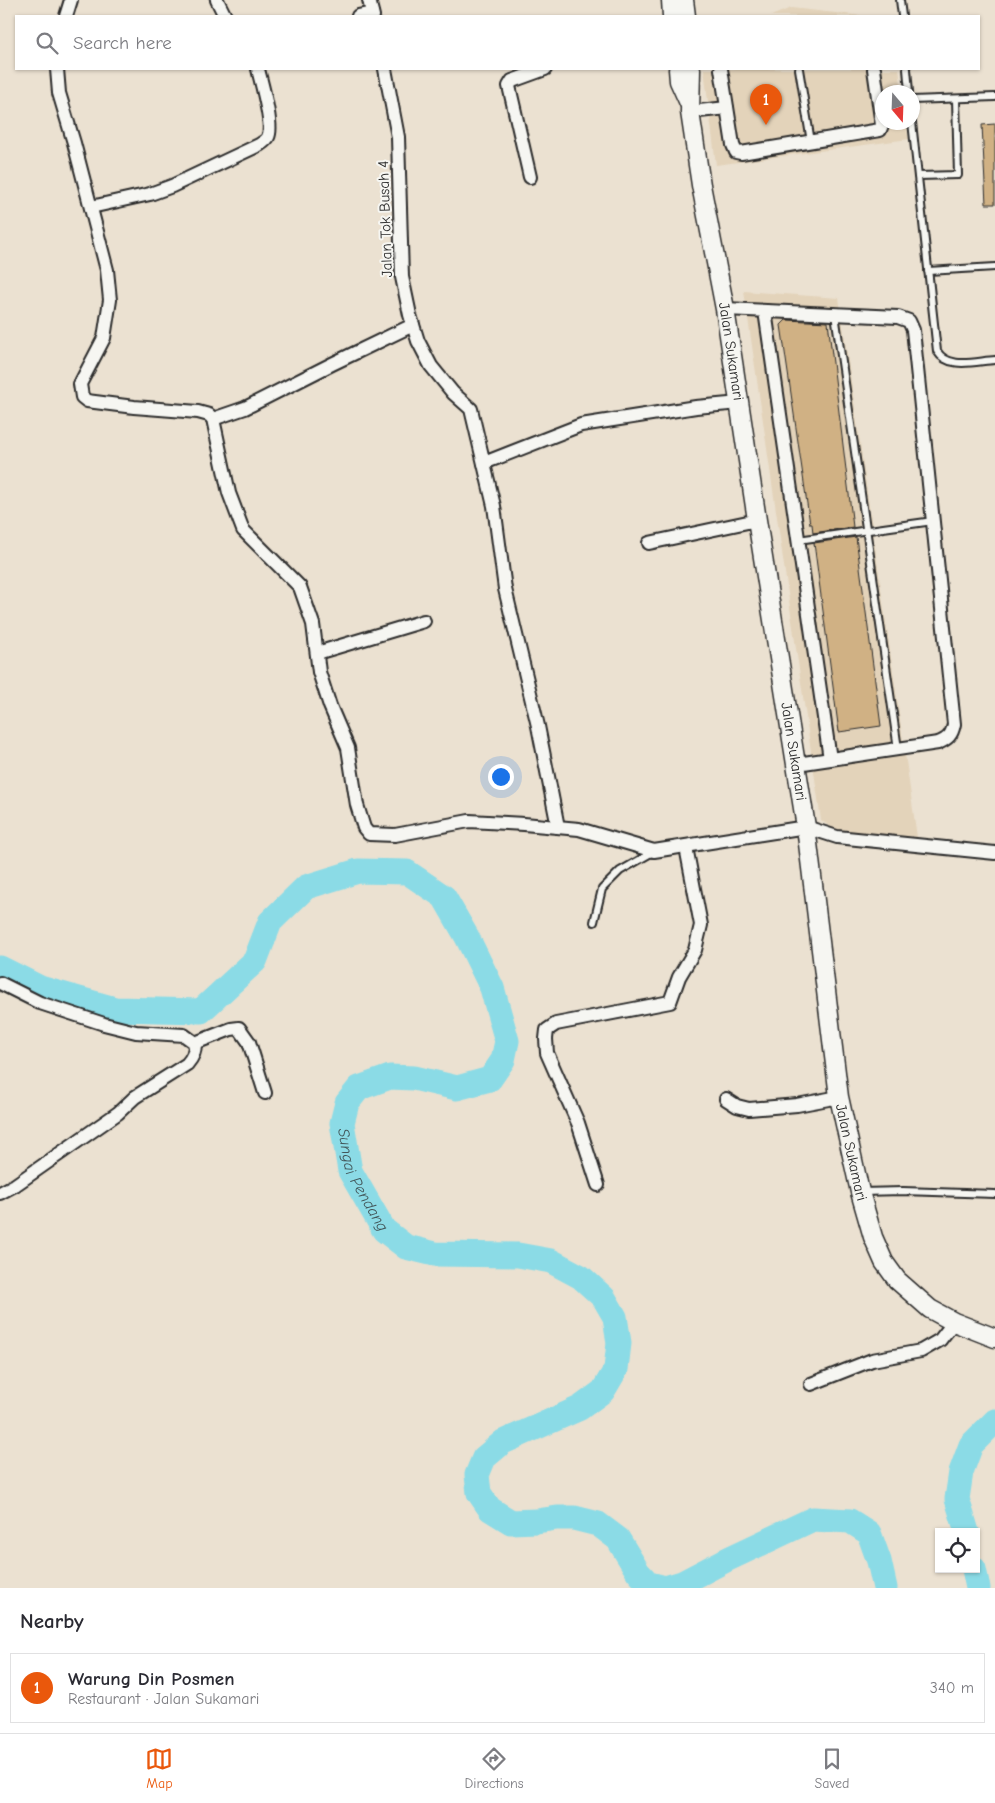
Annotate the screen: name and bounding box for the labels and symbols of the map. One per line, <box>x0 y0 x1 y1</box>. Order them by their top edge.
pin: 1 <box>750 84 782 125</box>
north arrow <box>875 85 920 130</box>
street label: Jalan Tok Busah 4 <box>374 160 396 278</box>
street label: Jalan Sukamari <box>715 301 748 402</box>
street label: Jalan Sukamari <box>777 701 811 802</box>
your location <box>488 764 514 790</box>
street label: Jalan Sukamari <box>832 1102 871 1203</box>
water label: Sungai Pendang <box>334 1127 392 1235</box>

